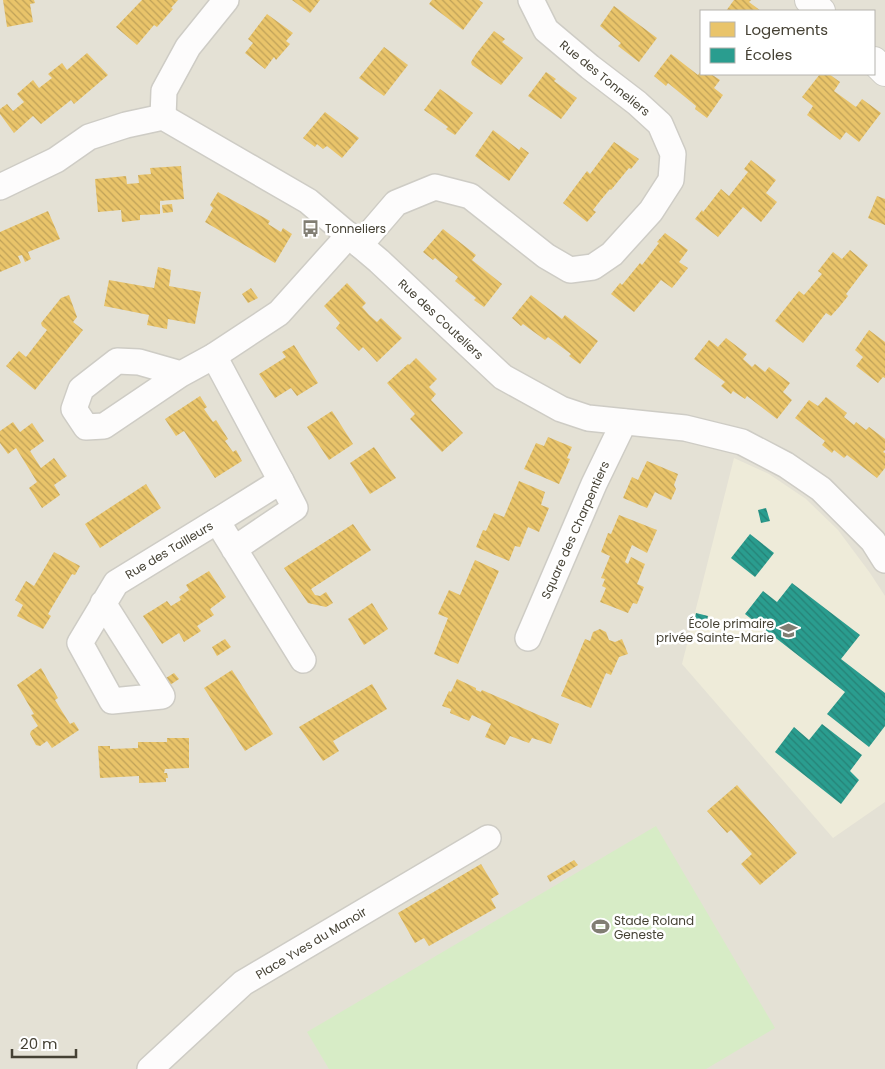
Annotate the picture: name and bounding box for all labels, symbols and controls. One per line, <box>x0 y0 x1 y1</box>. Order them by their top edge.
legend <box>700 10 875 75</box>
text: Logements <box>745 19 828 40</box>
street label: Rue des Tonneliers <box>556 36 654 120</box>
text: Écoles <box>745 44 792 65</box>
bus stop icon: Tonneliers <box>301 218 321 238</box>
place label: Tonneliers <box>325 220 386 237</box>
street label: Rue des Couteliers <box>395 275 487 363</box>
street label: Square des Charpentiers <box>537 458 613 602</box>
street label: Rue des Tailleurs <box>122 517 216 583</box>
place label: École primaire privée Sainte-Marie <box>656 615 774 646</box>
school or university icon: École primaire privée Sainte-Marie <box>778 620 798 640</box>
street label: Place Yves du Manoir <box>252 903 370 983</box>
place label: Stade Roland Geneste <box>614 912 694 943</box>
sports icon: Stade Roland Geneste <box>590 917 610 937</box>
scale bar <box>12 1026 76 1058</box>
text: 20 m <box>20 1033 58 1054</box>

